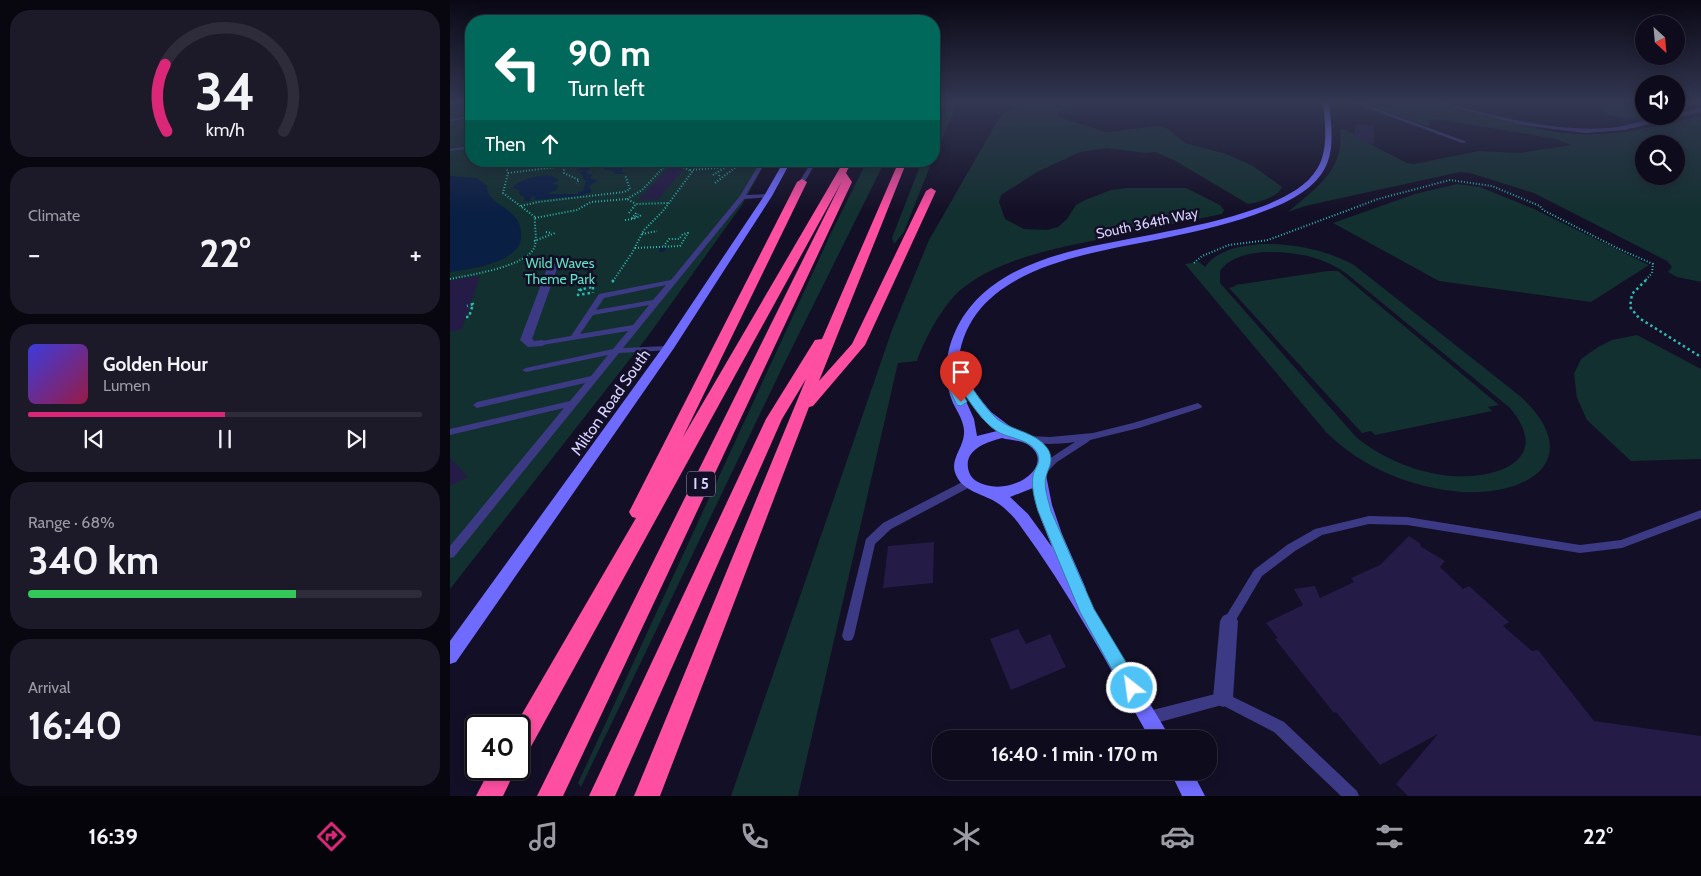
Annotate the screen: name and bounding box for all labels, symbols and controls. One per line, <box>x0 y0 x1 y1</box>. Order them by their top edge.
north arrow <box>1635 15 1685 65</box>
map controls <box>1635 15 1685 185</box>
text: 90 m <box>568 32 651 75</box>
icon: left <box>485 35 550 100</box>
text: 34 <box>195 60 255 123</box>
text: Turn left <box>568 75 645 102</box>
button: sound <box>1635 75 1685 125</box>
text: km/h <box>205 119 245 140</box>
icon: ahead <box>536 130 564 158</box>
text: Then <box>485 133 526 156</box>
button: search <box>1635 135 1685 185</box>
street label: South 364th Way <box>1094 203 1200 243</box>
text: Climate <box>28 206 80 225</box>
text: 22° <box>199 230 251 277</box>
text: − <box>28 237 40 271</box>
text: + <box>410 237 422 271</box>
park label: Wild Waves Theme Park <box>525 254 596 288</box>
street label: Milton Road South <box>567 345 654 459</box>
pin <box>940 351 982 402</box>
text: Golden Hour <box>103 353 208 376</box>
icon: arrive <box>947 358 975 386</box>
text: Lumen <box>103 376 150 395</box>
icon: previous <box>80 425 108 453</box>
icon: pause <box>211 425 239 453</box>
icon: next <box>342 425 370 453</box>
road number: I 5 <box>687 472 715 496</box>
text: Range · 68% <box>28 513 115 532</box>
text: 340 km <box>28 537 159 584</box>
position arrow <box>1105 661 1157 713</box>
text: Arrival <box>28 678 71 697</box>
text: 16:40 <box>28 702 122 749</box>
speed limit sign: 40 <box>465 715 530 780</box>
text: 16:40 · 1 min · 170 m <box>991 743 1158 766</box>
icon: directions <box>314 819 349 854</box>
icon: music <box>526 819 561 854</box>
icon: phone <box>737 819 772 854</box>
icon: climate <box>949 819 984 854</box>
icon: car <box>1160 819 1195 854</box>
icon: filters <box>1372 819 1407 854</box>
text: 16:39 <box>88 823 138 850</box>
text: 22° <box>1583 823 1613 850</box>

